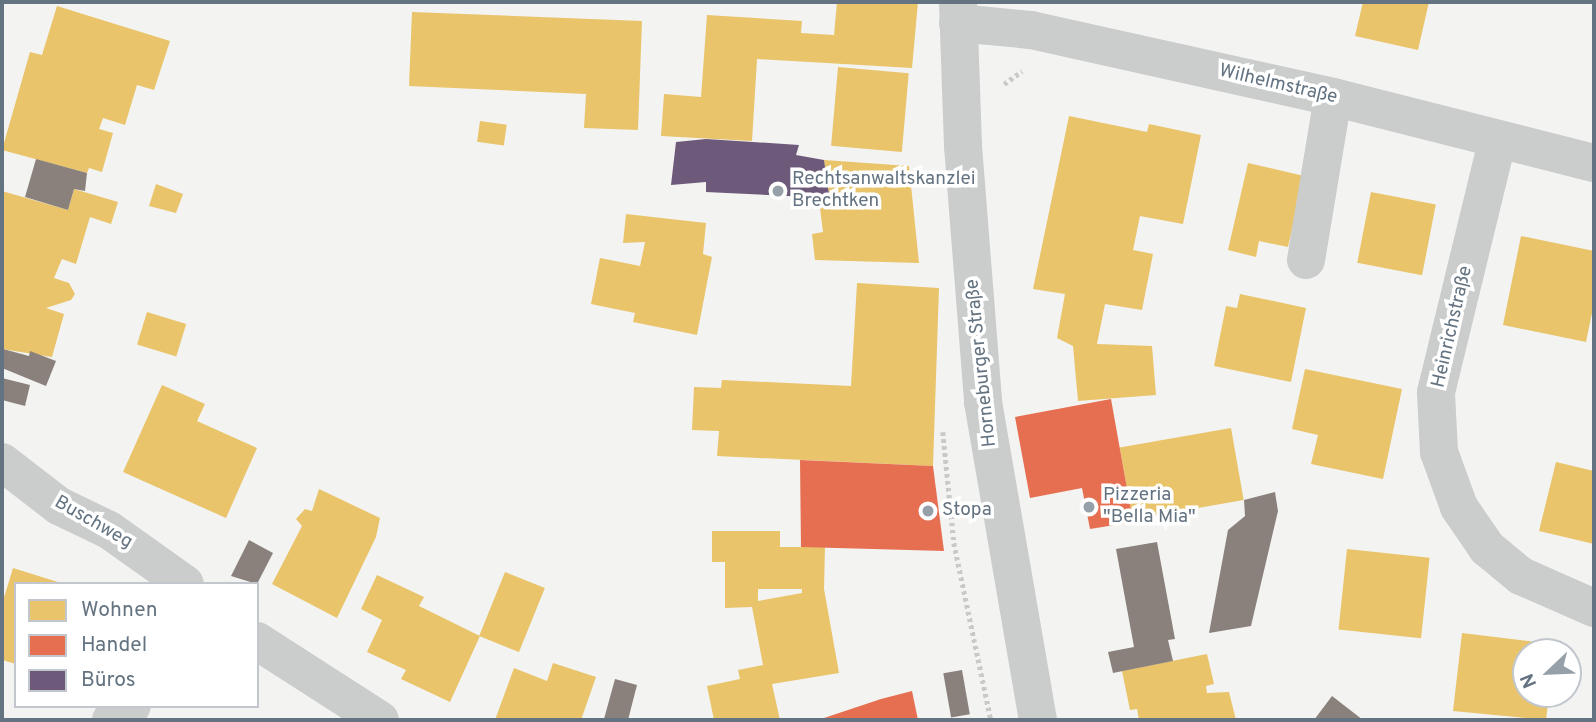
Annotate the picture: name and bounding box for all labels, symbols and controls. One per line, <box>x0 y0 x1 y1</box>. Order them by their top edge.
street label: Wilhelmstraße <box>1217 60 1339 110</box>
place label: Rechtsanwaltskanzlei Brechtken <box>792 169 976 213</box>
marker: Rechtsanwaltskanzlei Brechtken <box>770 183 786 199</box>
street label: Heinrichstraße <box>1428 264 1478 390</box>
street label: Horneburger Straße <box>962 278 1002 448</box>
place label: Pizzeria "Bella Mia" <box>1103 485 1196 529</box>
street label: Buschweg <box>50 491 136 555</box>
marker: Pizzeria "Bella Mia" <box>1081 499 1097 515</box>
place label: Stopa <box>942 500 992 522</box>
marker: Stopa <box>920 503 936 519</box>
legend <box>14 582 259 708</box>
text: Wohnen <box>81 597 158 624</box>
text: Handel <box>81 632 147 659</box>
north arrow <box>1512 638 1582 708</box>
text: Büros <box>81 667 136 694</box>
text: N <box>1516 669 1543 691</box>

